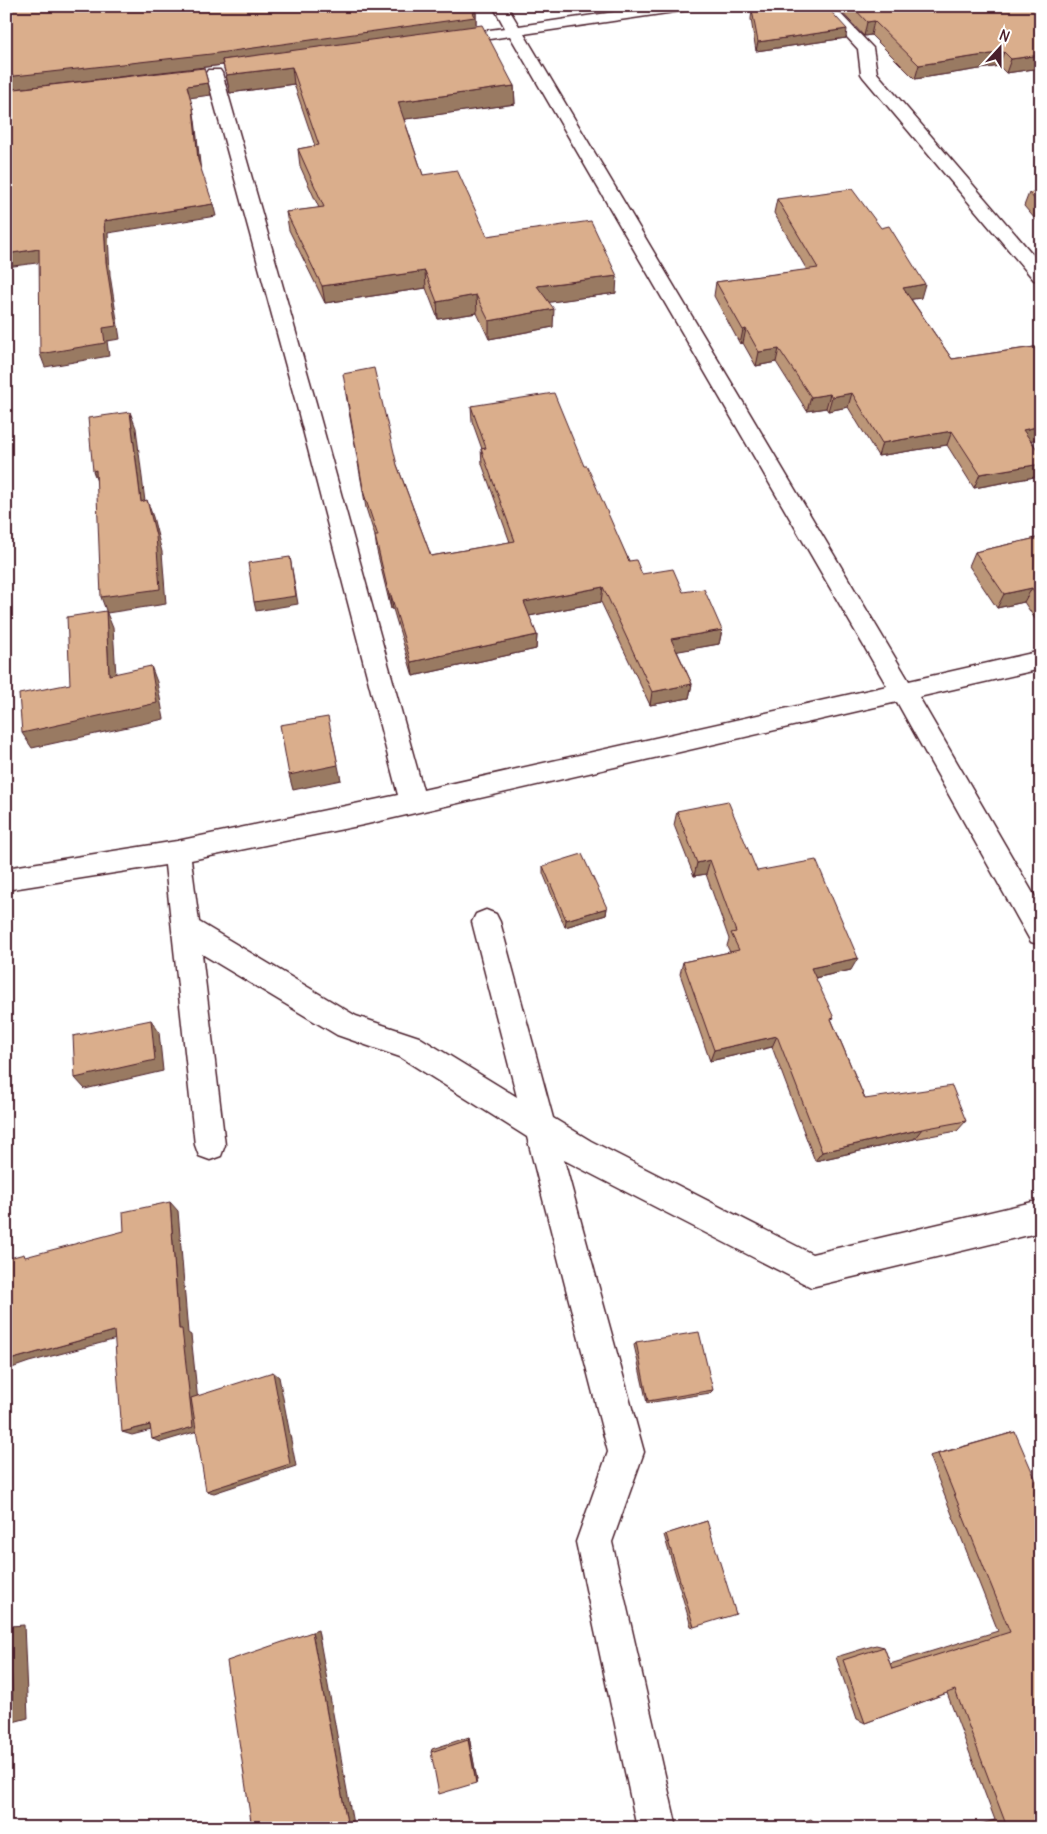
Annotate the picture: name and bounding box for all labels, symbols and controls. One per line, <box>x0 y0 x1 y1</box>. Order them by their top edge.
north arrow <box>974 22 1024 72</box>
text: N <box>997 26 1012 46</box>

